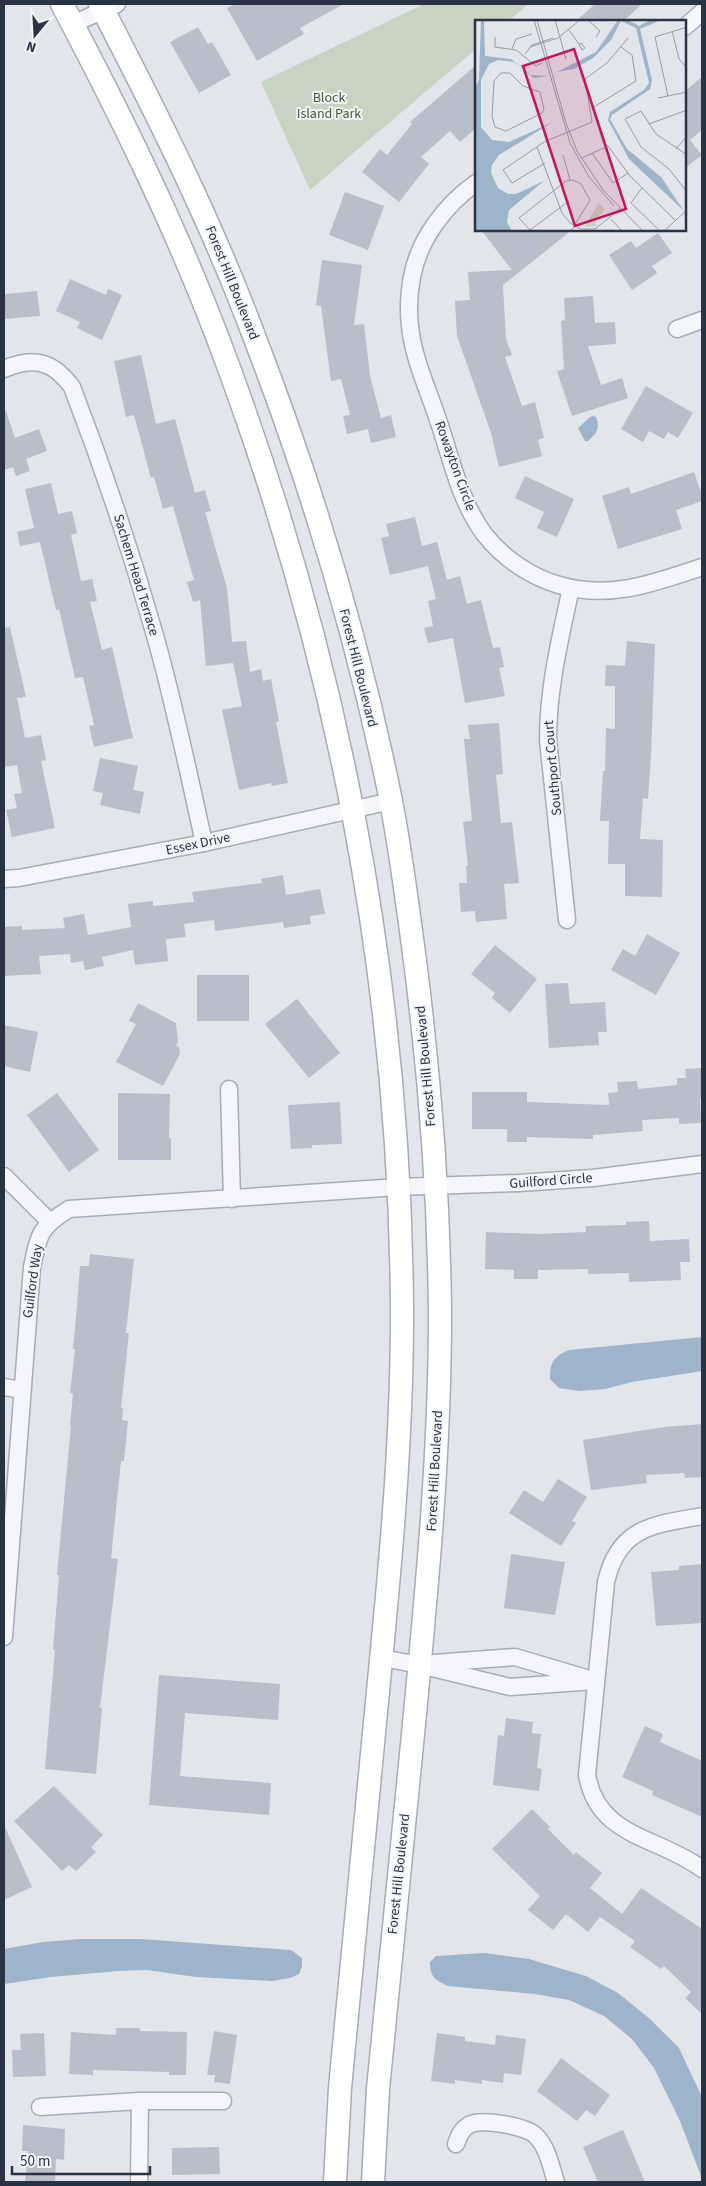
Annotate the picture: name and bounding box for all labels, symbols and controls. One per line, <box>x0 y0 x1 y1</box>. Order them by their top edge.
north arrow <box>10 10 60 60</box>
inset map <box>475 20 686 231</box>
text: N <box>24 35 39 57</box>
park label: Block Island Park <box>297 88 361 124</box>
street label: Forest Hill Boulevard <box>200 223 264 343</box>
street label: Rowayton Circle <box>429 418 481 514</box>
street label: Sachem Head Terrace <box>108 512 164 638</box>
street label: Forest Hill Boulevard <box>334 607 382 729</box>
street label: Southport Court <box>539 719 567 816</box>
street label: Essex Drive <box>164 827 232 861</box>
street label: Forest Hill Boulevard <box>411 1005 441 1127</box>
street label: Guilford Circle <box>509 1168 593 1194</box>
street label: Guilford Way <box>18 1242 48 1319</box>
street label: Forest Hill Boulevard <box>422 1410 448 1532</box>
street label: Forest Hill Boulevard <box>383 1813 415 1935</box>
scale bar <box>12 2144 150 2176</box>
text: 50 m <box>20 2151 50 2172</box>

